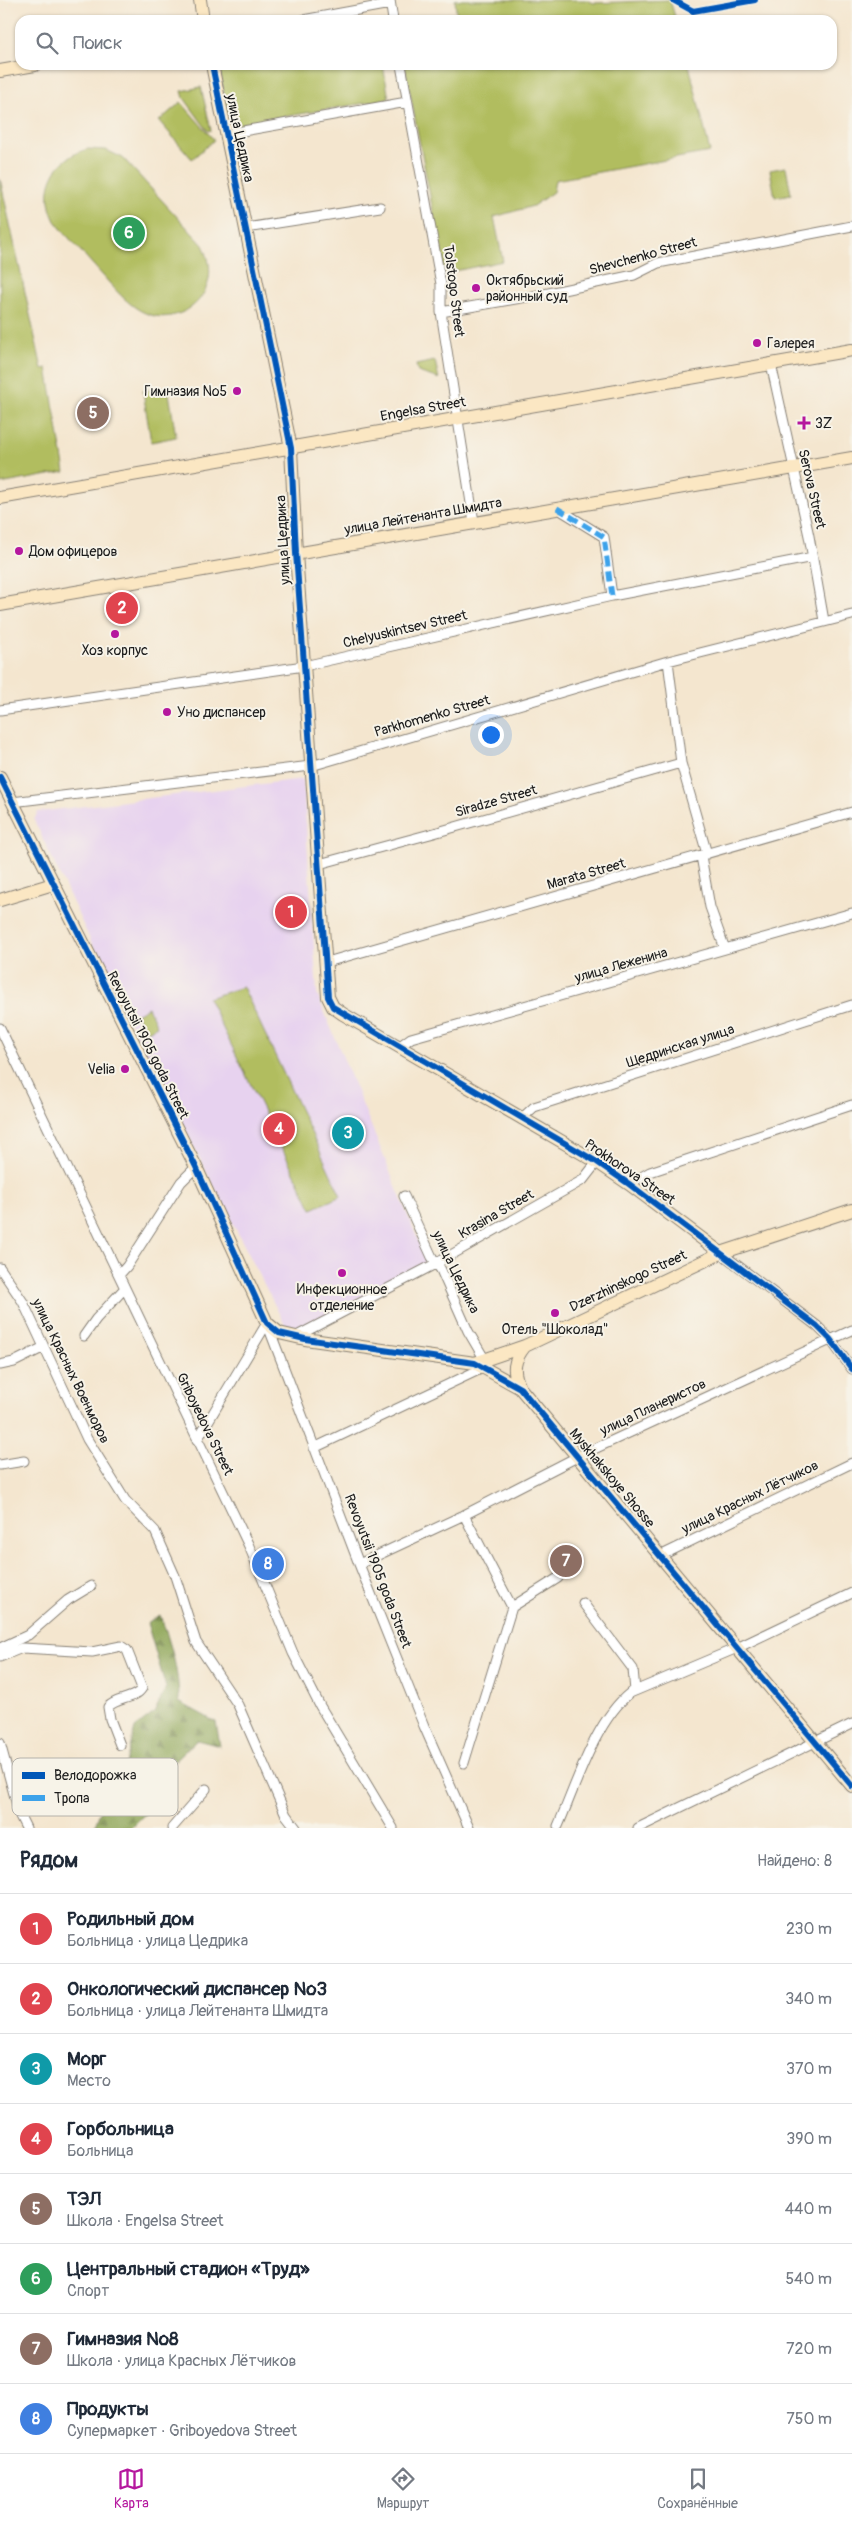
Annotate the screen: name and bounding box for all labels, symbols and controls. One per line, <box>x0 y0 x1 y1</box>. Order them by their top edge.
search box <box>15 15 837 70</box>
icon: search <box>33 29 61 57</box>
text: Поиск <box>73 31 123 55</box>
street label: улица Цедрика <box>222 91 258 184</box>
pin: 6 <box>113 214 145 252</box>
street label: Shevchenko Street <box>587 233 699 279</box>
street label: Tolstogo Street <box>440 244 468 339</box>
place label: Октябрьский районный суд <box>486 272 568 305</box>
marker: Октябрьский районный суд <box>470 282 482 294</box>
place label: Галерея <box>767 335 815 352</box>
marker: Галерея <box>751 337 763 349</box>
place label: Гимназия №5 <box>144 383 227 400</box>
marker: Гимназия №5 <box>231 385 243 397</box>
street label: Engelsa Street <box>379 393 467 425</box>
pin: 5 <box>77 394 109 432</box>
place label: 3Z <box>815 415 833 432</box>
marker: 3Z <box>797 416 811 430</box>
street label: Serova Street <box>795 448 829 531</box>
street label: улица Лейтенанта Шмидта <box>342 494 503 538</box>
street label: улица Цедрика <box>272 495 294 586</box>
place label: Дом офицеров <box>28 543 118 560</box>
marker: Дом офицеров <box>13 545 25 557</box>
pin: 2 <box>106 589 138 627</box>
street label: Chelyuskintsev Street <box>341 606 469 652</box>
marker: Хоз корпус <box>109 628 121 640</box>
place label: Хоз корпус <box>82 642 148 659</box>
street label: Parkhomenko Street <box>372 691 492 741</box>
place label: Уно диспансер <box>177 704 266 721</box>
marker: Уно диспансер <box>161 706 173 718</box>
your location <box>478 722 504 748</box>
street label: Siradze Street <box>453 781 539 821</box>
street label: Marata Street <box>545 855 628 893</box>
pin: 1 <box>275 893 307 931</box>
street label: улица Леженина <box>572 944 669 987</box>
street label: Revoyutsii 1905 goda Street <box>103 968 193 1122</box>
street label: Щедринская улица <box>624 1020 736 1072</box>
place label: Velia <box>87 1061 115 1078</box>
marker: Velia <box>119 1063 131 1075</box>
pin: 4 <box>263 1110 295 1148</box>
pin: 3 <box>332 1114 364 1152</box>
street label: Prokhorova Street <box>581 1135 679 1209</box>
street label: Krasina Street <box>455 1185 537 1242</box>
street label: улица Цедрика <box>428 1227 483 1316</box>
street label: Dzerzhinskogo Street <box>567 1246 690 1316</box>
marker: Инфекционное отделение <box>336 1267 348 1279</box>
place label: Инфекционное отделение <box>297 1281 387 1314</box>
street label: улица Красных Военморов <box>28 1295 114 1446</box>
marker: Отель "Шоколад" <box>549 1307 561 1319</box>
place label: Отель "Шоколад" <box>501 1321 609 1338</box>
street label: Griboyedova Street <box>173 1370 237 1478</box>
street label: улица Планеристов <box>596 1375 709 1439</box>
street label: Myskhakskoye Shosse <box>566 1425 658 1531</box>
street label: улица Красных Лётчиков <box>678 1456 821 1538</box>
street label: Revoyutsii 1905 goda Street <box>341 1492 415 1651</box>
pin: 7 <box>550 1542 582 1580</box>
pin: 8 <box>252 1545 284 1583</box>
legend <box>12 1758 178 1816</box>
text: Велодорожка <box>54 1767 136 1784</box>
text: Тропа <box>54 1790 90 1807</box>
text: Рядом <box>20 1847 78 1874</box>
text: Найдено: 8 <box>757 1851 832 1871</box>
text: Родильный дом <box>67 1907 194 1931</box>
text: 1 <box>33 1919 39 1939</box>
text: 230 m <box>786 1919 832 1939</box>
text: Больница · улица Цедрика <box>67 1931 248 1951</box>
text: Онкологический диспансер №3 <box>67 1977 327 2001</box>
text: 2 <box>32 1989 40 2009</box>
text: 340 m <box>785 1989 832 2009</box>
text: Больница · улица Лейтенанта Шмидта <box>67 2001 328 2021</box>
text: Морг <box>67 2047 106 2071</box>
text: 3 <box>32 2059 40 2079</box>
text: 370 m <box>786 2059 832 2079</box>
text: Место <box>67 2071 111 2091</box>
text: Горбольница <box>67 2117 174 2141</box>
text: 4 <box>31 2129 41 2149</box>
text: 390 m <box>786 2129 832 2149</box>
text: Больница <box>67 2141 134 2161</box>
text: ТЭЛ <box>67 2187 100 2211</box>
text: 5 <box>32 2199 40 2219</box>
text: 440 m <box>785 2199 832 2219</box>
text: Школа · Engelsa Street <box>67 2211 223 2231</box>
text: Центральный стадион «Труд» <box>67 2257 310 2281</box>
text: 6 <box>31 2269 41 2289</box>
text: 540 m <box>785 2269 832 2289</box>
text: Спорт <box>67 2281 109 2301</box>
text: Гимназия №8 <box>67 2327 179 2351</box>
text: 7 <box>32 2339 40 2359</box>
text: 720 m <box>786 2339 832 2359</box>
text: Школа · улица Красных Лётчиков <box>67 2351 296 2371</box>
text: Продукты <box>67 2397 149 2421</box>
text: 8 <box>32 2409 40 2429</box>
text: 750 m <box>786 2409 832 2429</box>
text: Супермаркет · Griboyedova Street <box>67 2421 297 2441</box>
tab: Карта <box>114 2465 149 2512</box>
tab: Маршрут <box>377 2465 429 2512</box>
tab: Сохранённые <box>657 2465 738 2512</box>

